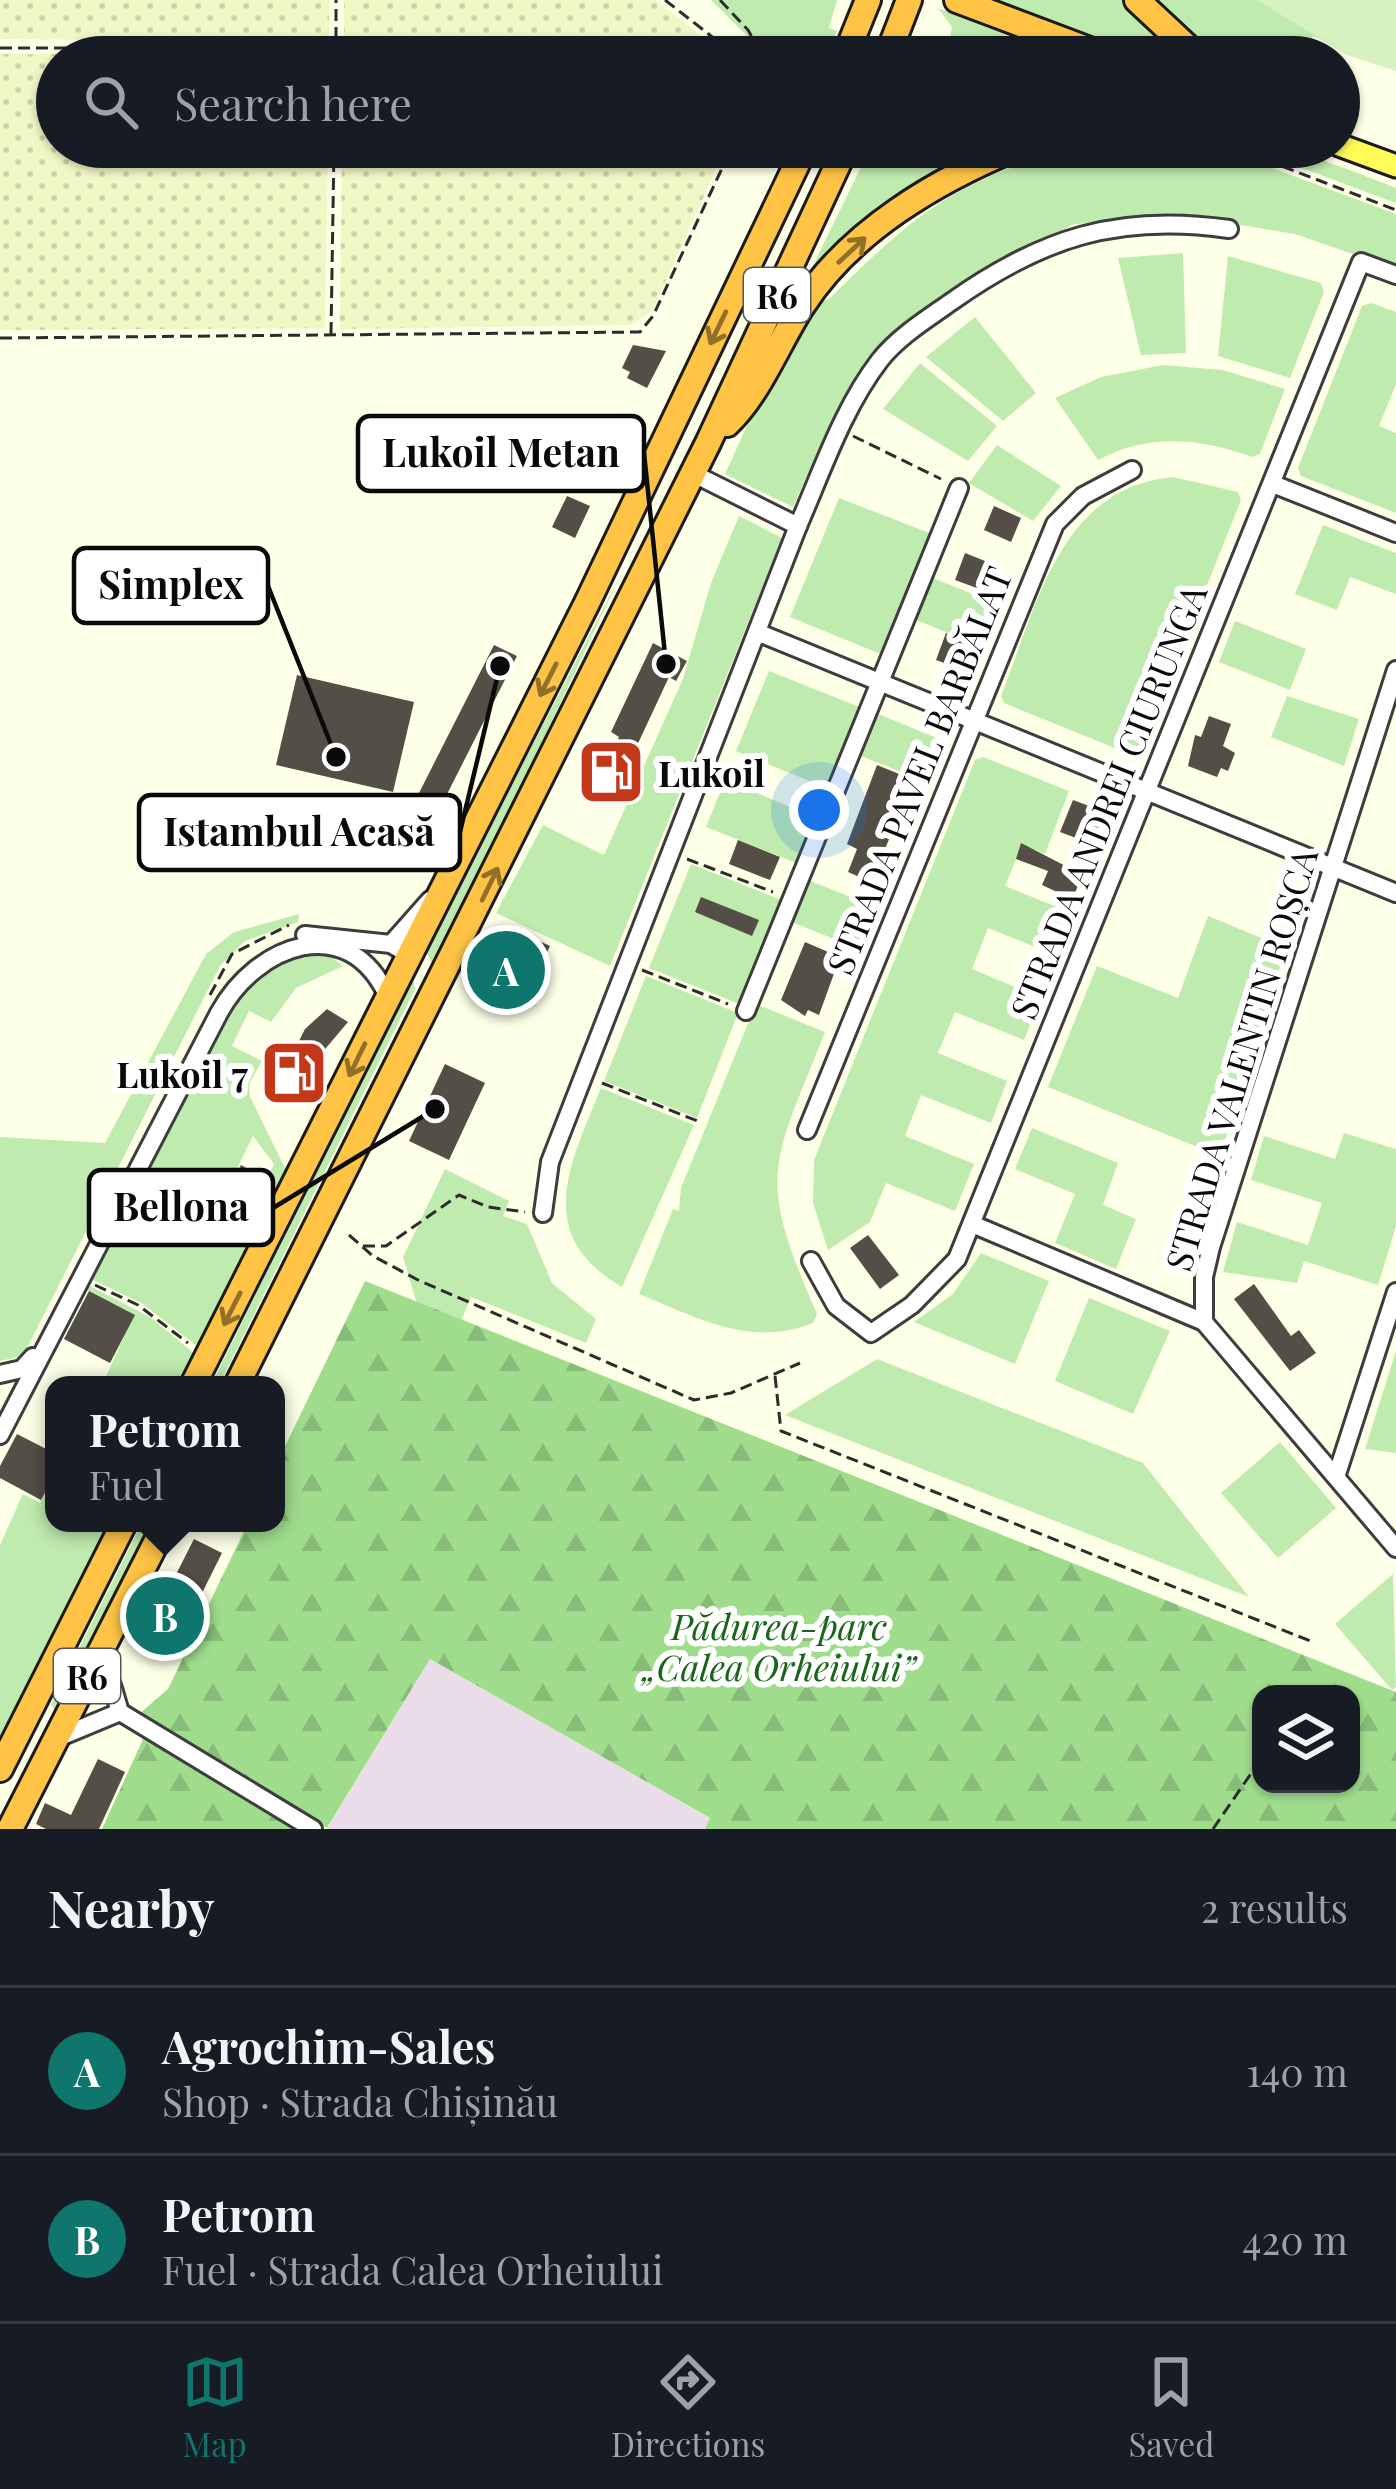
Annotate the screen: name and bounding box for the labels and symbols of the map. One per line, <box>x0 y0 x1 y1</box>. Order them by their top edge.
one-way arrow <box>837 236 867 264</box>
road number: R6 <box>744 268 810 322</box>
one-way arrow <box>706 310 728 346</box>
callout: Lukoil Metan <box>358 416 644 491</box>
text: Lukoil Metan <box>382 425 620 477</box>
callout: Simplex <box>74 548 268 623</box>
text: Simplex <box>98 557 244 609</box>
street label: STRADA PAVEL BARBĂLAT <box>814 559 1022 981</box>
street label: STRADA ANDREI CIURUNGA <box>998 576 1216 1025</box>
one-way arrow <box>536 661 559 697</box>
fuel station icon: Lukoil <box>576 737 646 807</box>
place label: Lukoil <box>658 748 765 796</box>
your location <box>789 780 849 840</box>
callout: Istambul Acasă <box>139 795 460 870</box>
text: Istambul Acasă <box>163 804 435 856</box>
street label: STRADA VALENTIN ROȘCA <box>1153 842 1327 1276</box>
one-way arrow <box>479 867 502 902</box>
pin: A <box>467 925 545 1015</box>
fuel station icon: Lukoil 7 <box>259 1038 329 1108</box>
one-way arrow <box>344 1041 367 1077</box>
place label: Lukoil 7 <box>116 1049 249 1097</box>
callout: Bellona <box>89 1170 273 1245</box>
text: Bellona <box>113 1179 249 1231</box>
one-way arrow <box>219 1290 242 1326</box>
pin: B <box>126 1571 204 1661</box>
park label: Pădurea-parc „Calea Orheiului” <box>640 1601 918 1690</box>
road number: R6 <box>54 1649 120 1703</box>

